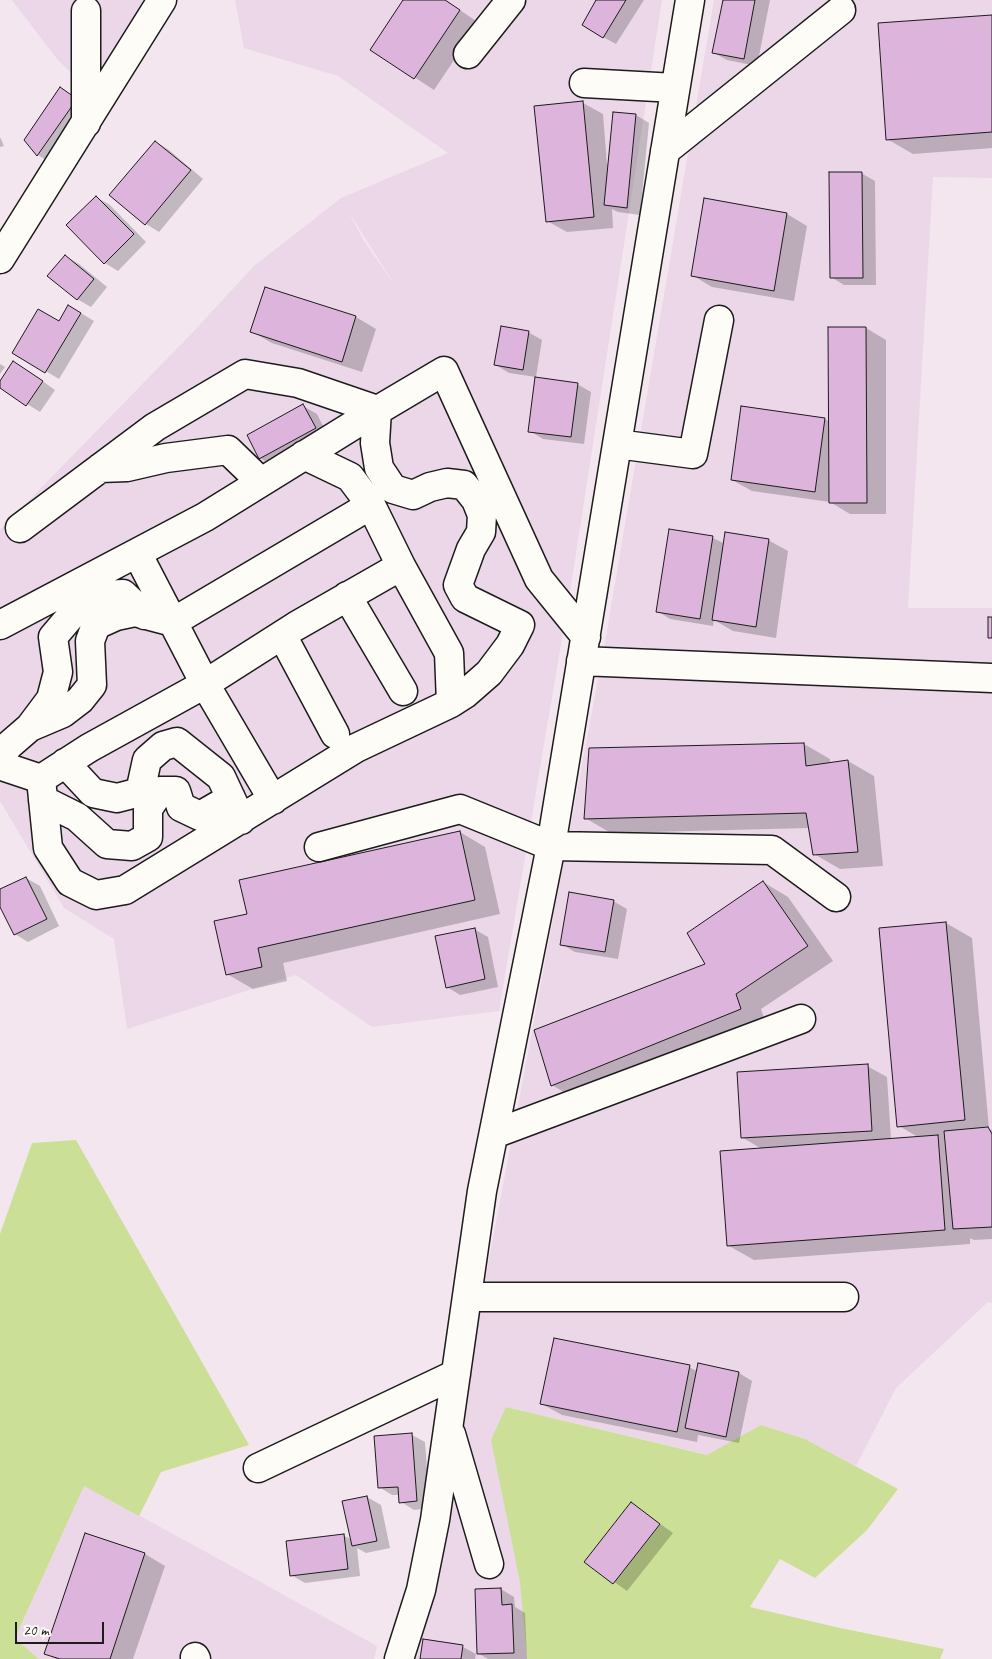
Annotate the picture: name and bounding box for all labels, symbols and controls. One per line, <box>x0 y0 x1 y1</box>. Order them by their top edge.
scale bar <box>18 1612 106 1644</box>
text: 20 m <box>23 1621 49 1640</box>

